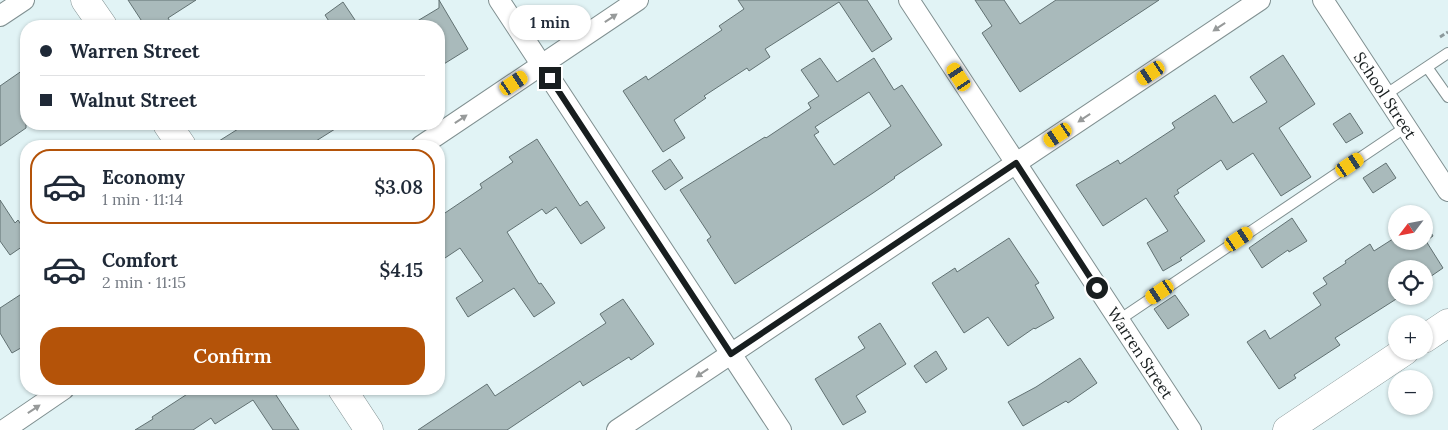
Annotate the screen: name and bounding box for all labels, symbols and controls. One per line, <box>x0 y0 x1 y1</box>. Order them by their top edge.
callout: 1 min <box>509 5 591 40</box>
text: 1 min <box>530 12 570 32</box>
one-way arrow <box>604 14 617 23</box>
one-way arrow <box>1213 22 1226 32</box>
text: Warren Street <box>70 39 200 63</box>
street label: School Street <box>1350 48 1422 143</box>
car <box>1134 58 1167 88</box>
car <box>944 60 973 94</box>
route end <box>539 67 561 89</box>
car <box>497 68 530 98</box>
text: Walnut Street <box>70 88 197 112</box>
one-way arrow <box>1078 113 1091 122</box>
one-way arrow <box>454 114 468 124</box>
car <box>1041 120 1074 150</box>
car <box>1333 150 1366 180</box>
icon: car <box>42 164 87 209</box>
text: Economy <box>102 165 185 189</box>
text: $3.08 <box>375 175 423 199</box>
text: 1 min · 11:14 <box>102 189 183 209</box>
north arrow <box>1388 205 1432 250</box>
map controls <box>1388 205 1433 415</box>
car <box>1222 224 1255 254</box>
icon: car <box>42 247 87 292</box>
text: Comfort <box>102 248 178 272</box>
text: $4.15 <box>380 258 423 282</box>
button: locate <box>1388 260 1433 305</box>
text: 2 min · 11:15 <box>102 272 186 292</box>
route start <box>1086 277 1108 299</box>
car <box>1143 277 1176 307</box>
street label: Warren Street <box>1103 303 1178 403</box>
button: + <box>1388 315 1433 360</box>
button: Confirm <box>40 327 425 385</box>
one-way arrow <box>695 368 709 378</box>
button: − <box>1388 370 1433 415</box>
one-way arrow <box>27 404 41 414</box>

